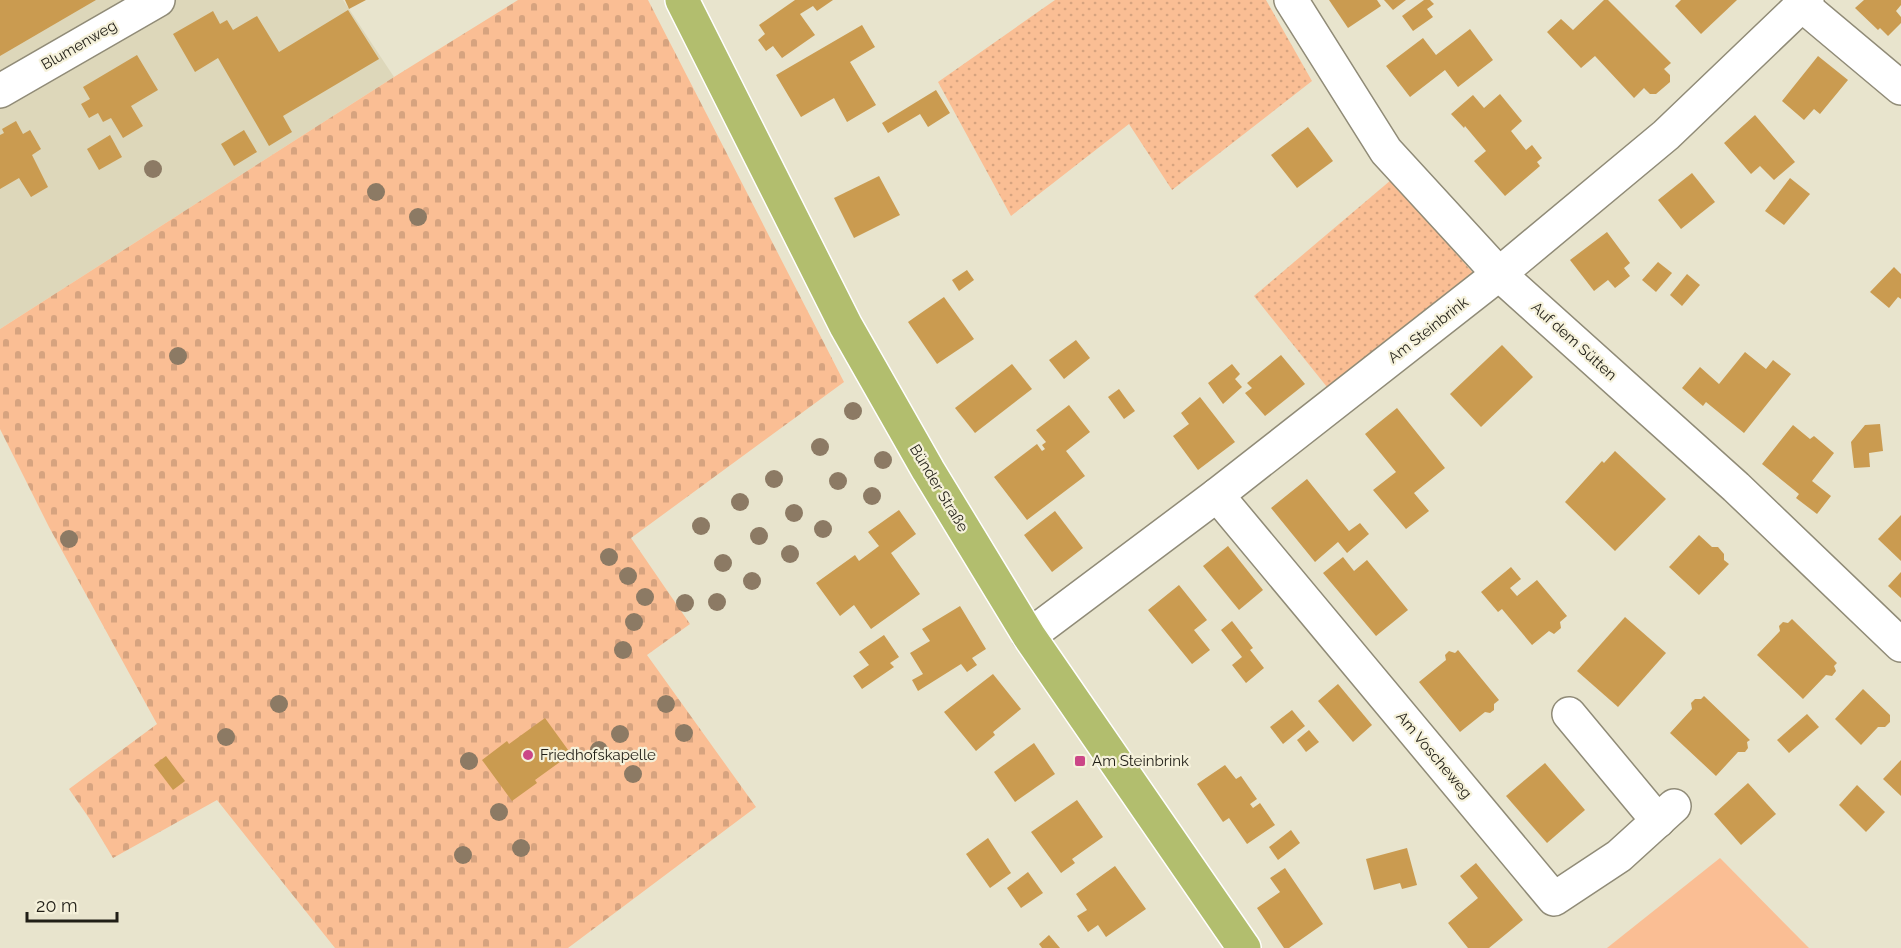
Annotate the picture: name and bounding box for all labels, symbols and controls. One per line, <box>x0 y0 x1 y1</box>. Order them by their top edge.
street label: Blumenweg <box>38 16 120 74</box>
street label: Am Steinbrink <box>1384 293 1472 367</box>
street label: Auf dem Sütten <box>1528 298 1620 384</box>
street label: Bünder Straße <box>906 441 972 535</box>
street label: Am Voscheweg <box>1392 708 1476 802</box>
place label: Friedhofskapelle <box>540 746 656 764</box>
marker: Friedhofskapelle <box>521 748 535 762</box>
place label: Am Steinbrink <box>1092 752 1189 770</box>
marker: Am Steinbrink <box>1073 754 1087 768</box>
scale bar <box>27 885 117 923</box>
text: 20 m <box>36 895 78 916</box>

